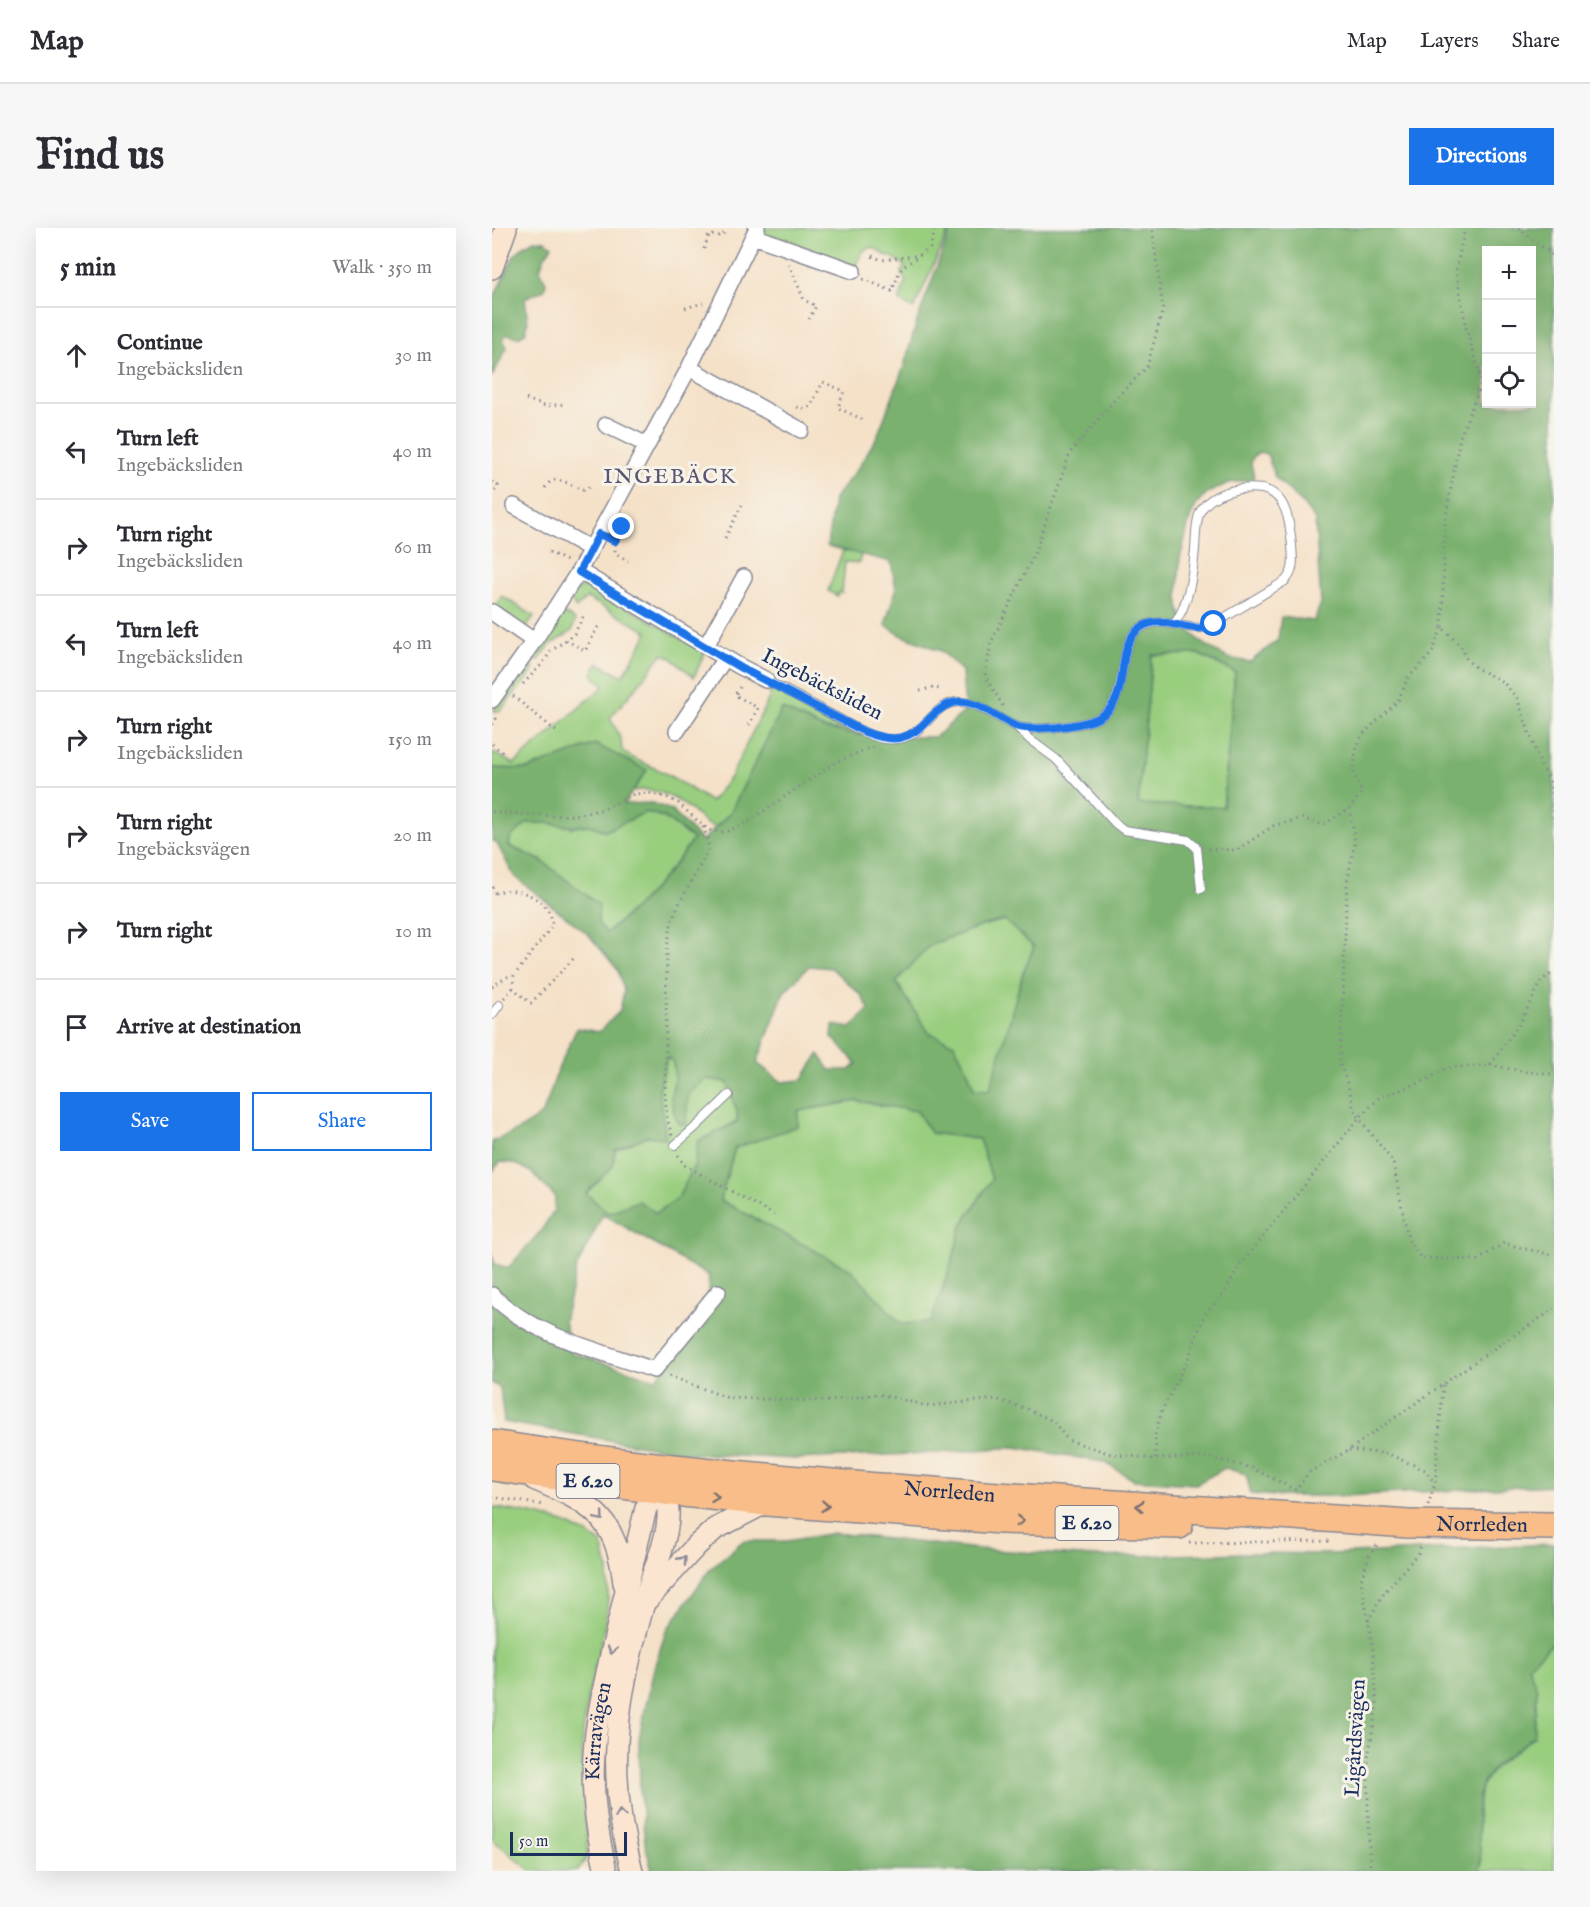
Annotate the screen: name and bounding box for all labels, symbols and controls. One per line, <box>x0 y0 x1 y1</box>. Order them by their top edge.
text: Map <box>30 24 84 59</box>
text: Map <box>1347 28 1387 55</box>
text: Layers <box>1420 28 1479 55</box>
text: Share <box>1512 28 1560 55</box>
button: Directions <box>1409 128 1554 185</box>
text: Find us <box>36 130 164 183</box>
map controls <box>1482 246 1536 408</box>
button: + <box>1482 246 1536 300</box>
text: 5 min <box>60 251 116 284</box>
text: Walk · 350 m <box>332 255 432 280</box>
button: − <box>1482 300 1536 354</box>
text: Continue <box>117 329 203 357</box>
icon: ahead <box>60 339 93 372</box>
text: 30 m <box>395 343 432 368</box>
button: locate <box>1482 354 1536 408</box>
text: Ingebäcksliden <box>117 357 243 382</box>
text: Turn left <box>117 425 199 453</box>
icon: left <box>60 435 93 468</box>
text: 40 m <box>393 439 432 464</box>
text: Ingebäcksliden <box>117 453 243 478</box>
district label: INGEBÄCK <box>603 463 737 491</box>
route end <box>608 513 634 539</box>
text: Turn right <box>117 521 212 549</box>
icon: right <box>60 531 93 564</box>
text: 60 m <box>394 535 432 560</box>
text: Ingebäcksliden <box>117 549 243 574</box>
route start <box>1200 610 1226 636</box>
text: Turn left <box>117 617 199 645</box>
icon: left <box>60 627 93 660</box>
text: 40 m <box>393 631 432 656</box>
street label: Ingebäcksliden <box>757 643 887 727</box>
text: Ingebäcksliden <box>117 645 243 670</box>
text: Turn right <box>117 713 212 741</box>
icon: right <box>60 723 93 756</box>
text: 150 m <box>388 727 432 752</box>
text: Ingebäcksliden <box>117 741 243 766</box>
text: Turn right <box>117 809 212 837</box>
icon: right <box>60 819 93 852</box>
text: 20 m <box>393 823 432 848</box>
text: Ingebäcksvägen <box>117 837 250 862</box>
icon: right <box>60 915 93 948</box>
text: Turn right <box>117 917 212 945</box>
text: 10 m <box>395 919 432 944</box>
icon: arrive <box>60 1011 93 1044</box>
text: Arrive at destination <box>117 1013 301 1041</box>
button: Save <box>60 1092 240 1151</box>
button: Share <box>252 1092 432 1151</box>
road number: E 6.20 <box>556 1464 620 1498</box>
street label: Norrleden <box>903 1475 996 1509</box>
one-way arrow <box>711 1490 720 1503</box>
one-way arrow <box>821 1499 830 1512</box>
one-way arrow <box>1136 1500 1145 1513</box>
road number: E 6.20 <box>1056 1506 1118 1540</box>
one-way arrow <box>592 1510 603 1521</box>
street label: Norrleden <box>1436 1511 1528 1539</box>
one-way arrow <box>1015 1514 1024 1527</box>
one-way arrow <box>676 1557 687 1567</box>
one-way arrow <box>606 1645 619 1655</box>
street label: Ligårdsvägen <box>1339 1678 1373 1798</box>
street label: Kärravägen <box>580 1679 618 1781</box>
one-way arrow <box>614 1809 626 1818</box>
scale bar <box>510 1829 627 1856</box>
text: 50 m <box>519 1832 548 1852</box>

